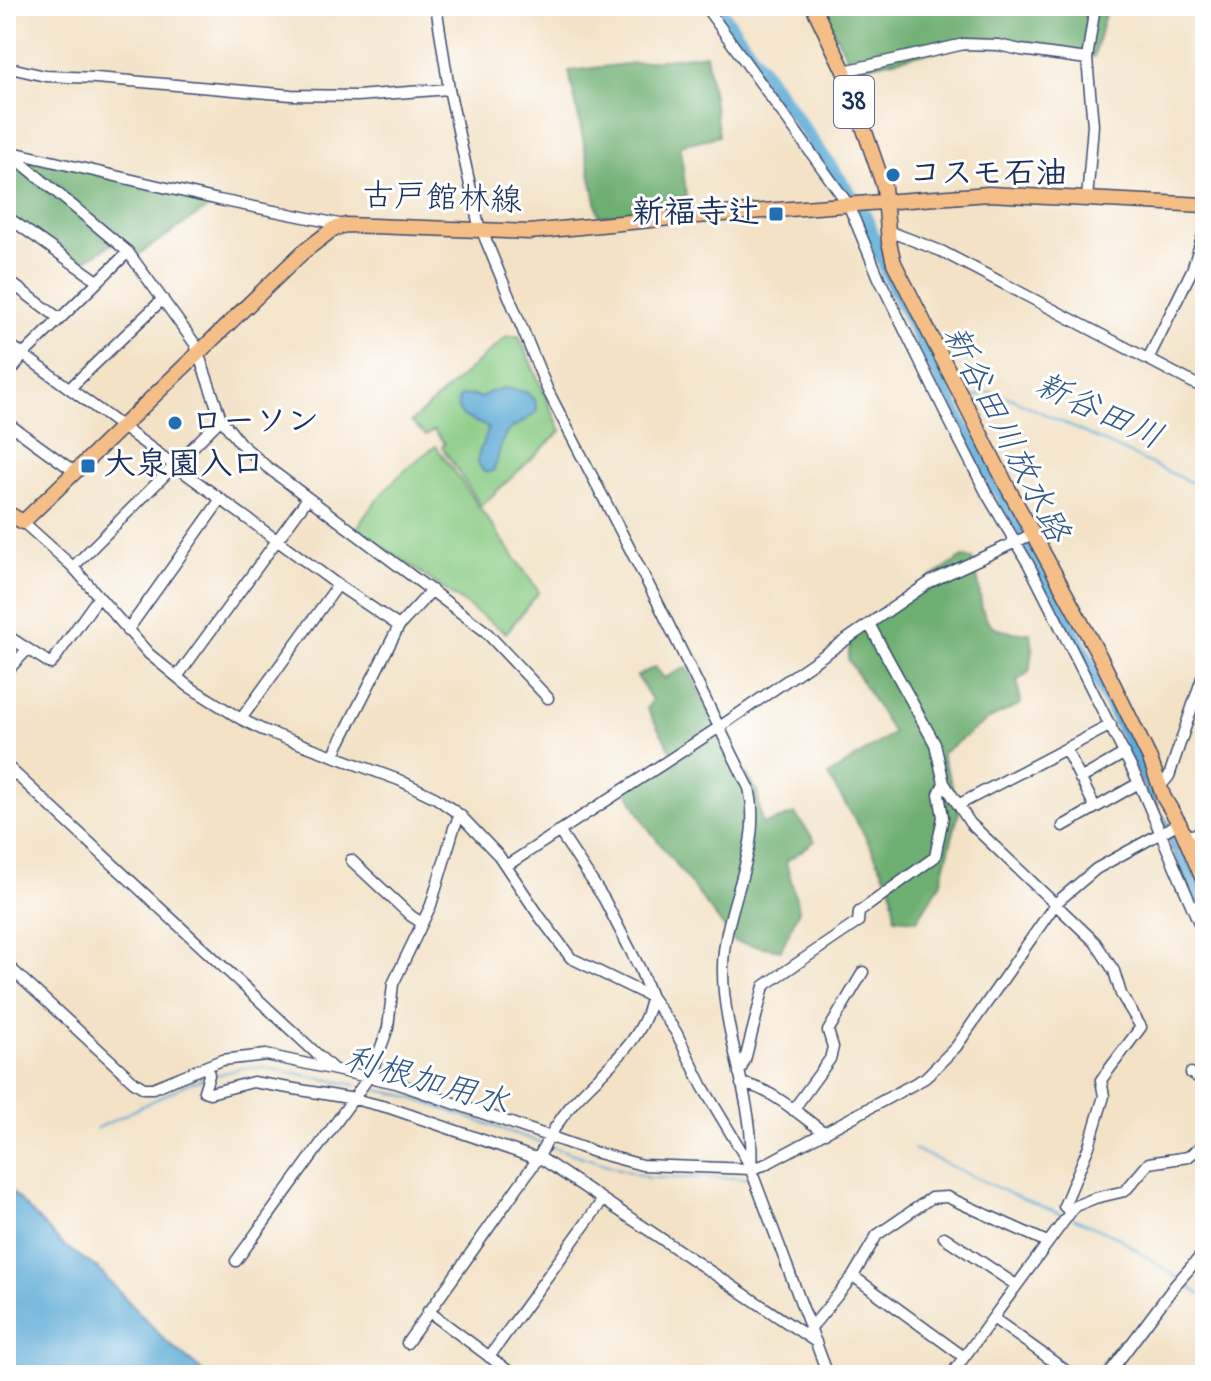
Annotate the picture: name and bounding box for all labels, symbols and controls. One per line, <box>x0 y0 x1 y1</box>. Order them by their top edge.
road number: 38 <box>834 76 874 128</box>
place label: コスモ石油 <box>909 152 1068 199</box>
marker: コスモ石油 <box>884 166 902 184</box>
street label: 古戸館林線 <box>361 174 523 226</box>
place label: 新福寺辻 <box>632 191 760 238</box>
marker: 新福寺辻 <box>767 205 785 223</box>
water label: 新谷田川放水路 <box>928 318 1081 554</box>
water label: 新谷田川 <box>1026 362 1170 464</box>
place label: ローソン <box>191 400 319 447</box>
marker: ローソン <box>166 414 184 432</box>
place label: 大泉園入口 <box>104 443 264 490</box>
marker: 大泉園入口 <box>79 457 97 475</box>
water label: 利根加用水 <box>337 1036 515 1130</box>

